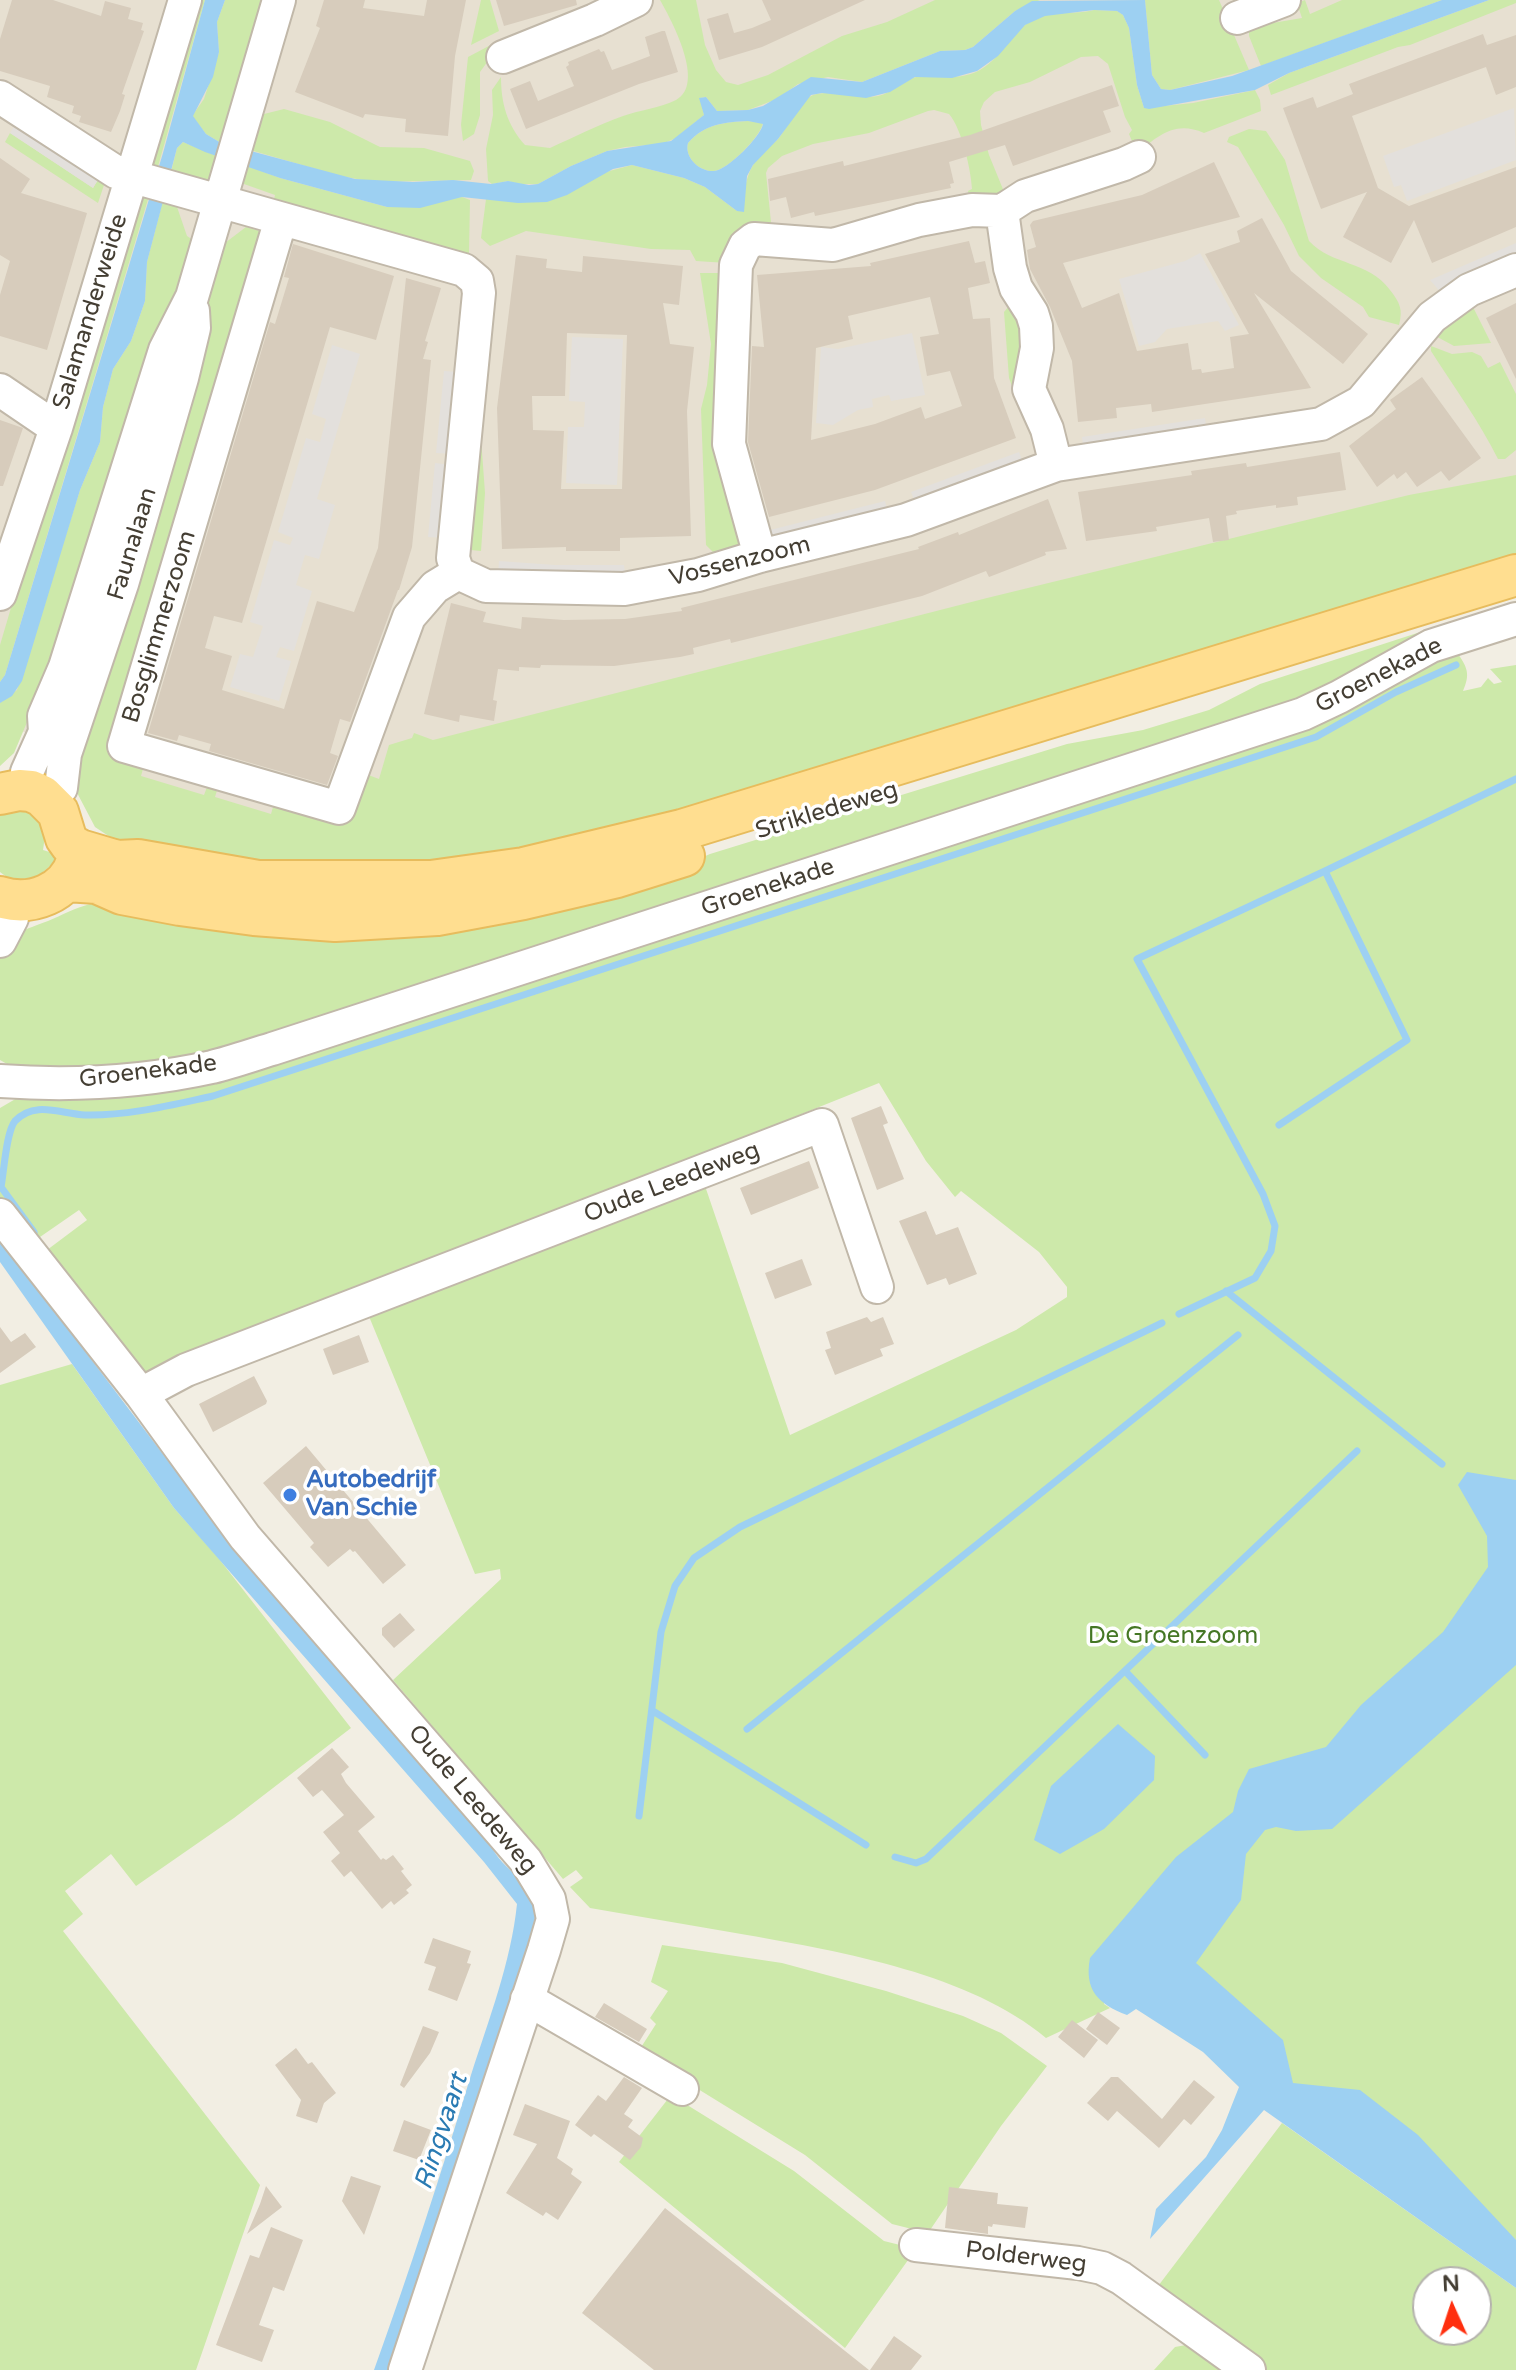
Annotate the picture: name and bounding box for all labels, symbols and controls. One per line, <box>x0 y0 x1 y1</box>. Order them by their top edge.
street label: Salamanderweide <box>48 211 134 413</box>
street label: Faunalaan <box>102 484 164 604</box>
street label: Bosglimmerzoom <box>117 527 203 727</box>
street label: Vossenzoom <box>666 531 814 593</box>
street label: Groenekade <box>1311 632 1447 720</box>
street label: Strikledeweg <box>752 776 902 846</box>
street label: Groenekade <box>698 853 838 923</box>
street label: Groenekade <box>78 1049 218 1095</box>
street label: Oude Leedeweg <box>580 1136 764 1230</box>
place label: Autobedrijf Van Schie <box>306 1467 436 1523</box>
marker: Autobedrijf Van Schie <box>281 1486 299 1504</box>
park label: De Groenzoom <box>1088 1623 1258 1651</box>
street label: Oude Leedeweg <box>401 1719 543 1881</box>
water label: Ringvaart <box>409 2070 475 2194</box>
street label: Polderweg <box>964 2236 1088 2280</box>
north arrow <box>1412 2266 1492 2346</box>
text: N <box>1441 2271 1460 2297</box>

